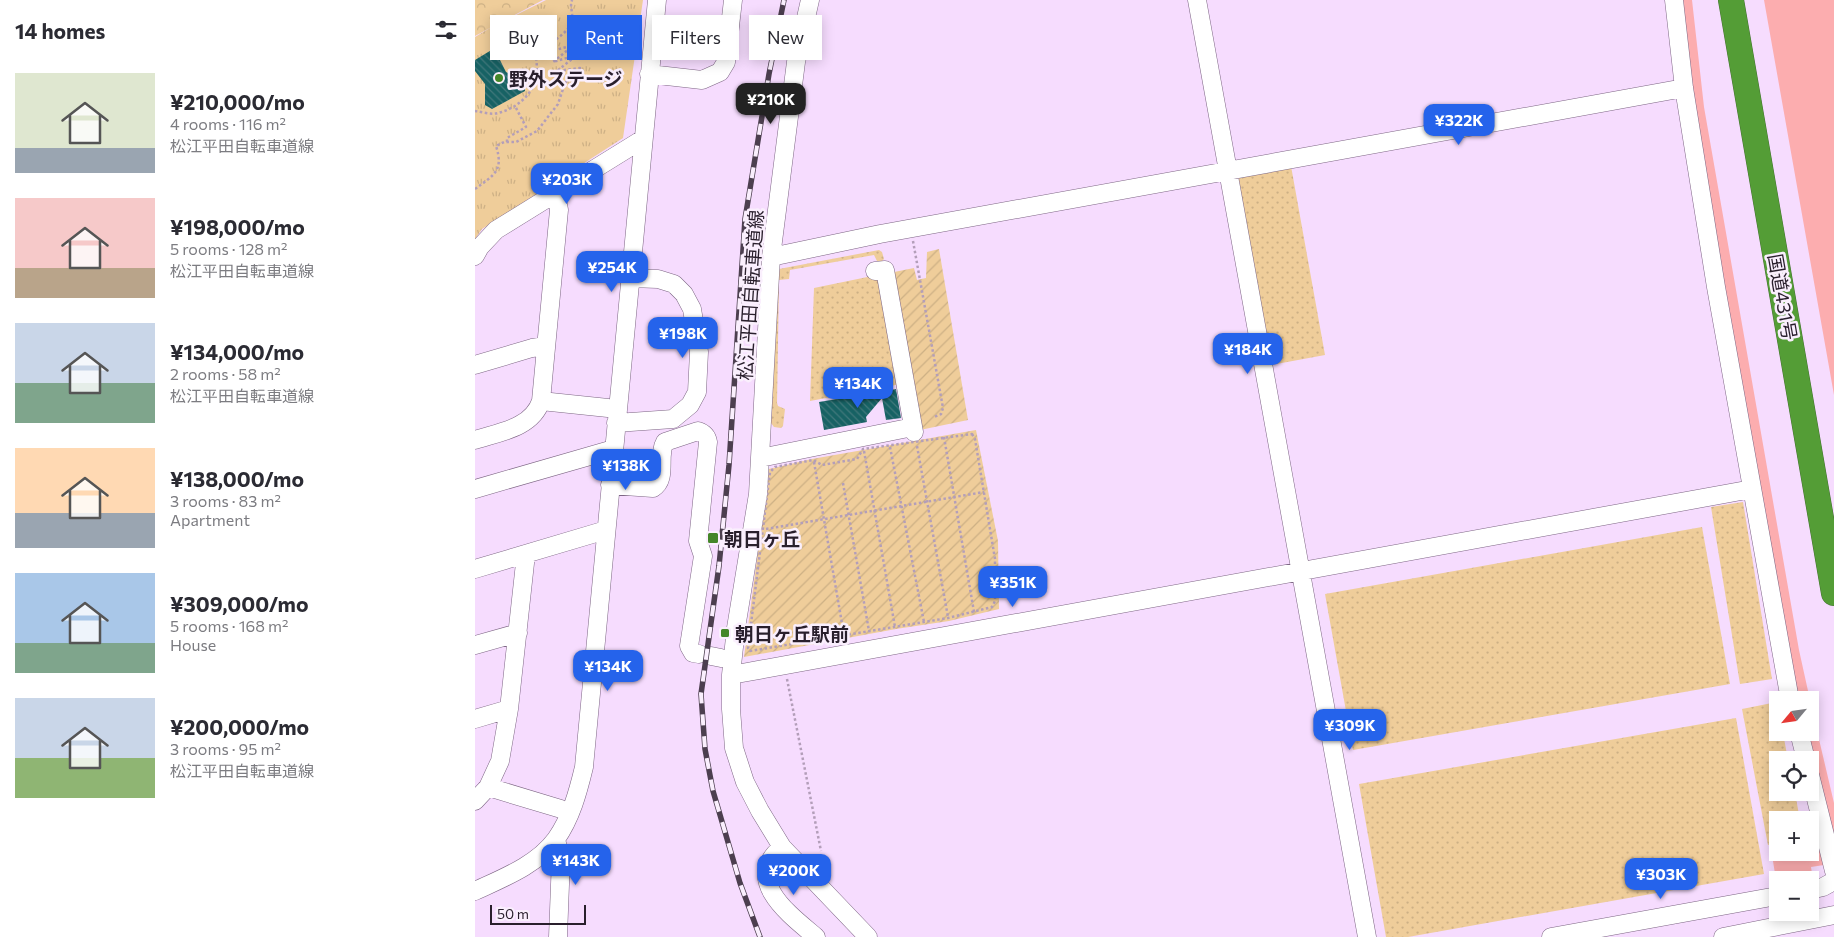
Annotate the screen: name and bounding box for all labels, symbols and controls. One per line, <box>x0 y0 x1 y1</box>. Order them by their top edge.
chip: Buy <box>490 15 557 60</box>
chip: Rent <box>567 15 642 60</box>
chip: Filters <box>652 15 739 60</box>
chip: New <box>749 15 822 60</box>
icon: filters <box>432 16 460 44</box>
text: 14 homes <box>15 18 105 43</box>
place label: 野外ステージ <box>509 67 623 90</box>
marker: 野外ステージ <box>493 72 505 84</box>
pin: ¥210K <box>736 82 806 125</box>
text: ¥210,000/mo <box>170 89 305 114</box>
text: ¥210K <box>747 89 795 108</box>
icon: home <box>55 93 115 153</box>
pin: ¥322K <box>1424 104 1494 146</box>
text: ¥322K <box>1435 110 1483 129</box>
text: 4 rooms · 116 m² <box>170 114 286 133</box>
text: 松江平田自転車道線 <box>170 136 314 155</box>
pin: ¥203K <box>532 162 602 205</box>
text: ¥203K <box>542 169 592 188</box>
street label: 松江平田自転車道線 <box>733 209 767 381</box>
text: ¥198,000/mo <box>170 214 305 239</box>
icon: home <box>55 218 115 278</box>
text: 5 rooms · 128 m² <box>170 239 287 258</box>
pin: ¥254K <box>577 250 647 293</box>
street label: 国道431号 <box>1764 252 1802 342</box>
text: ¥254K <box>587 257 637 276</box>
text: 松江平田自転車道線 <box>170 261 314 280</box>
pin: ¥198K <box>648 316 718 359</box>
text: ¥198K <box>659 323 707 342</box>
pin: ¥184K <box>1213 332 1283 375</box>
text: ¥134,000/mo <box>170 339 304 364</box>
text: ¥184K <box>1224 339 1272 358</box>
icon: home <box>55 343 115 403</box>
text: 2 rooms · 58 m² <box>170 364 281 383</box>
pin: ¥134K <box>823 366 893 409</box>
text: ¥134K <box>834 373 882 392</box>
text: 松江平田自転車道線 <box>170 386 314 405</box>
pin: ¥138K <box>591 448 661 491</box>
text: ¥138K <box>602 455 650 474</box>
text: ¥138,000/mo <box>170 466 304 491</box>
icon: home <box>55 468 115 528</box>
text: 3 rooms · 83 m² <box>170 491 281 510</box>
text: Apartment <box>170 510 250 529</box>
place label: 朝日ヶ丘 <box>724 527 800 550</box>
marker: 朝日ヶ丘 <box>706 531 720 545</box>
pin: ¥351K <box>978 566 1048 608</box>
text: ¥351K <box>989 572 1037 591</box>
text: ¥309,000/mo <box>170 591 308 616</box>
icon: home <box>55 593 115 653</box>
text: 5 rooms · 168 m² <box>170 616 288 635</box>
place label: 朝日ヶ丘駅前 <box>735 622 849 645</box>
marker: 朝日ヶ丘駅前 <box>719 627 731 639</box>
text: House <box>170 635 216 654</box>
pin: ¥134K <box>573 650 643 692</box>
text: ¥134K <box>584 656 632 675</box>
north arrow <box>1769 691 1819 741</box>
map controls <box>1769 691 1819 921</box>
pin: ¥309K <box>1315 708 1385 751</box>
text: ¥200,000/mo <box>170 714 309 739</box>
text: ¥309K <box>1324 715 1376 734</box>
icon: home <box>55 718 115 778</box>
text: 3 rooms · 95 m² <box>170 739 281 758</box>
button: locate <box>1769 751 1819 801</box>
text: 松江平田自転車道線 <box>170 761 314 780</box>
button: + <box>1769 811 1819 861</box>
pin: ¥143K <box>541 844 611 886</box>
text: ¥143K <box>552 850 600 869</box>
pin: ¥200K <box>759 854 829 896</box>
pin: ¥303K <box>1626 858 1696 900</box>
text: ¥200K <box>768 860 820 879</box>
text: ¥303K <box>1636 864 1686 883</box>
button: − <box>1769 871 1819 921</box>
scale bar <box>490 902 586 925</box>
text: 50 m <box>497 905 529 922</box>

